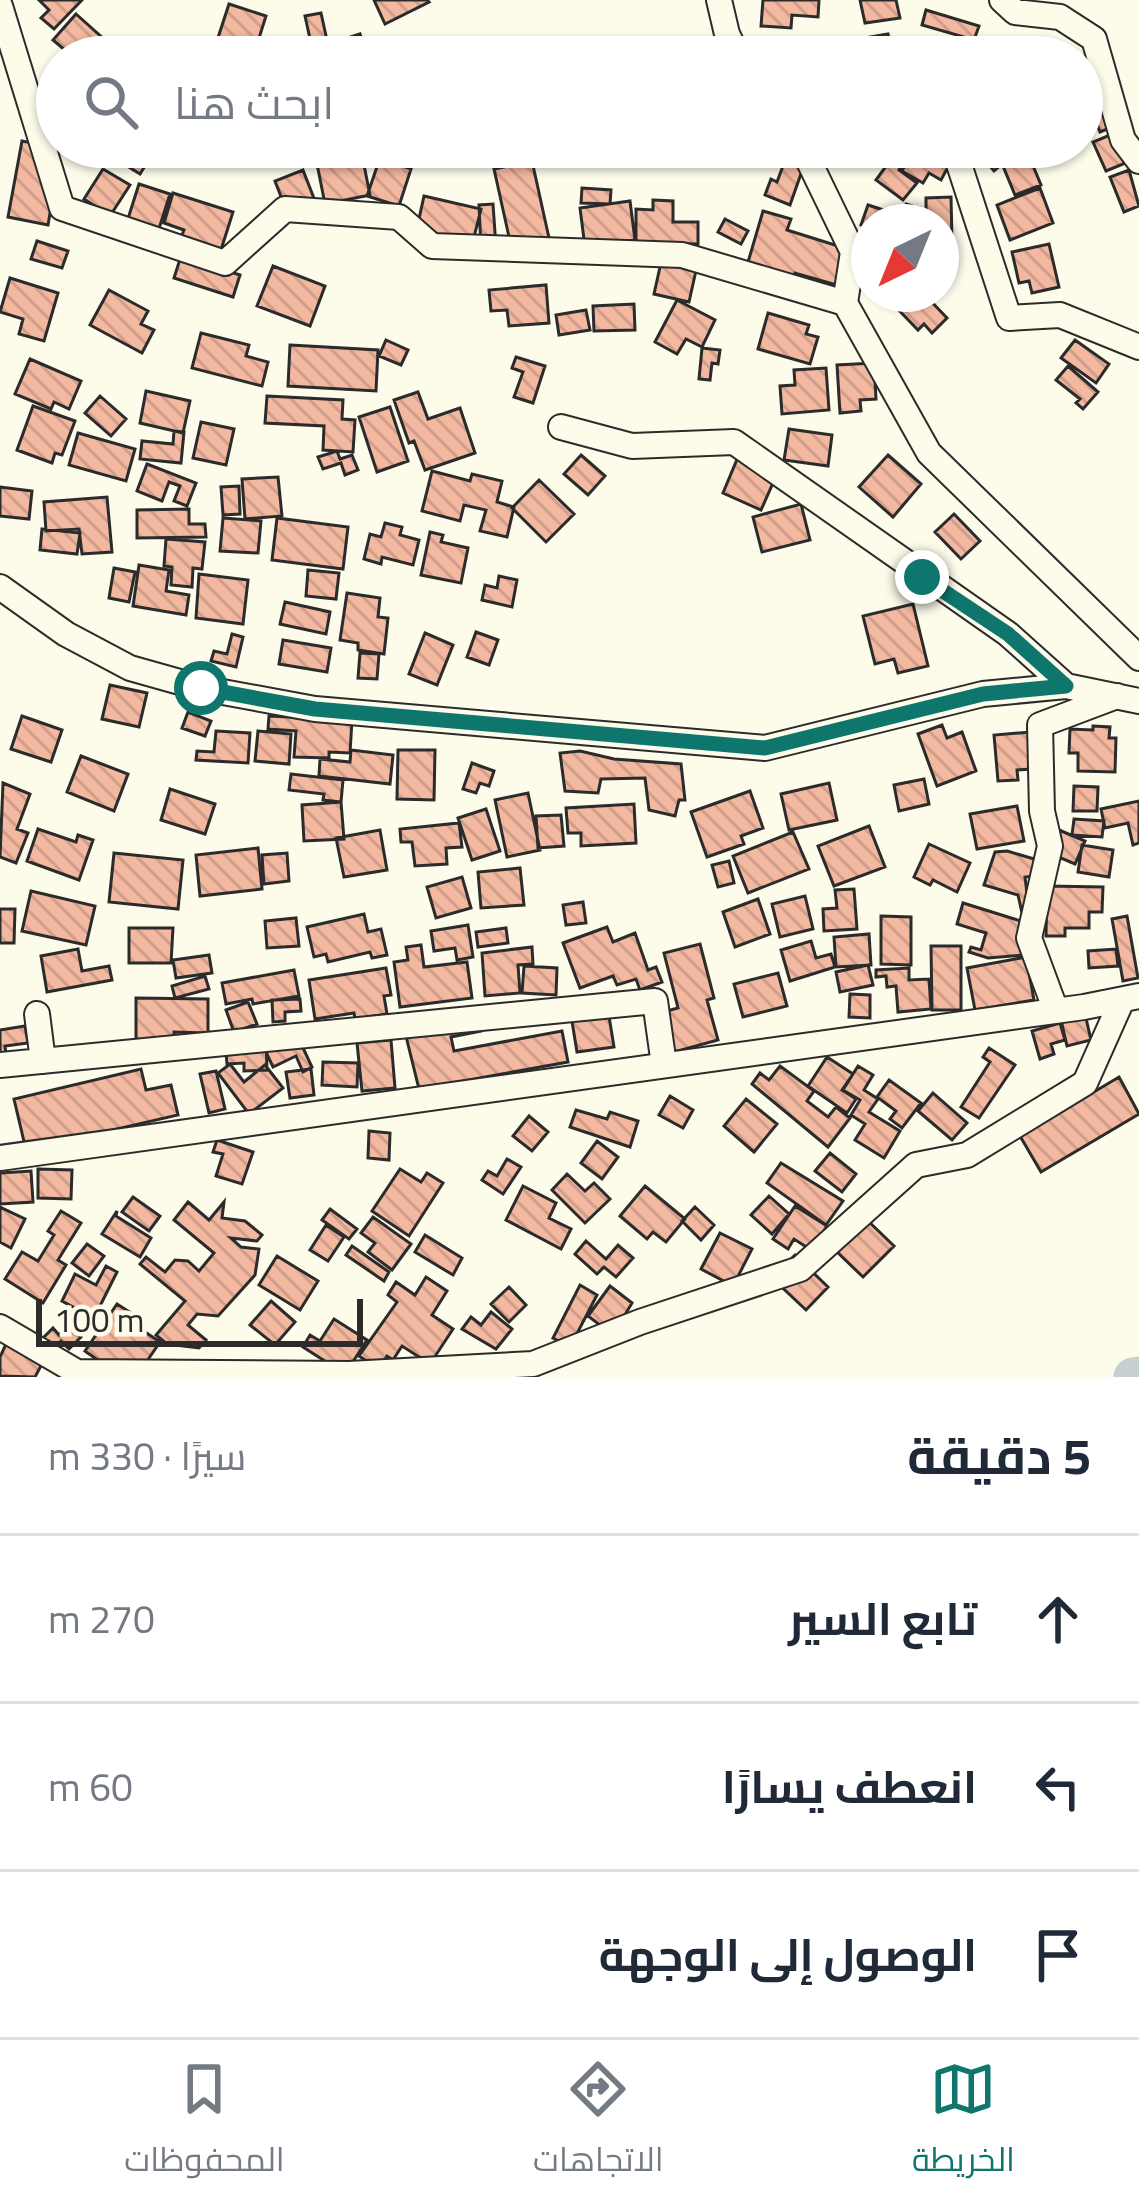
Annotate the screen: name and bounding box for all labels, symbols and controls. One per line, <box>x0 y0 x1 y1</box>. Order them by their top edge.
search box <box>36 36 1103 168</box>
text: ابحث هنا <box>174 60 334 145</box>
icon: search <box>78 69 144 135</box>
north arrow <box>851 204 959 312</box>
route end <box>895 550 949 604</box>
route start <box>174 661 228 715</box>
text: 100 m <box>54 1289 144 1351</box>
scale bar <box>36 1293 363 1346</box>
text: 5 دقيقة <box>907 1408 1091 1503</box>
text: سيرًا · 330 m <box>48 1419 246 1492</box>
text: تابع السير <box>788 1576 977 1661</box>
text: 270 m <box>48 1582 155 1655</box>
icon: ahead <box>1025 1586 1091 1652</box>
text: انعطف يسارًا <box>722 1744 977 1829</box>
text: 60 m <box>48 1750 133 1823</box>
icon: left <box>1025 1754 1091 1820</box>
text: الوصول إلى الوجهة <box>599 1912 977 1997</box>
icon: arrive <box>1025 1922 1091 1988</box>
tab: المحفوظات <box>124 2056 285 2190</box>
tab: الاتجاهات <box>533 2056 664 2190</box>
tab: الخريطة <box>912 2056 1015 2190</box>

